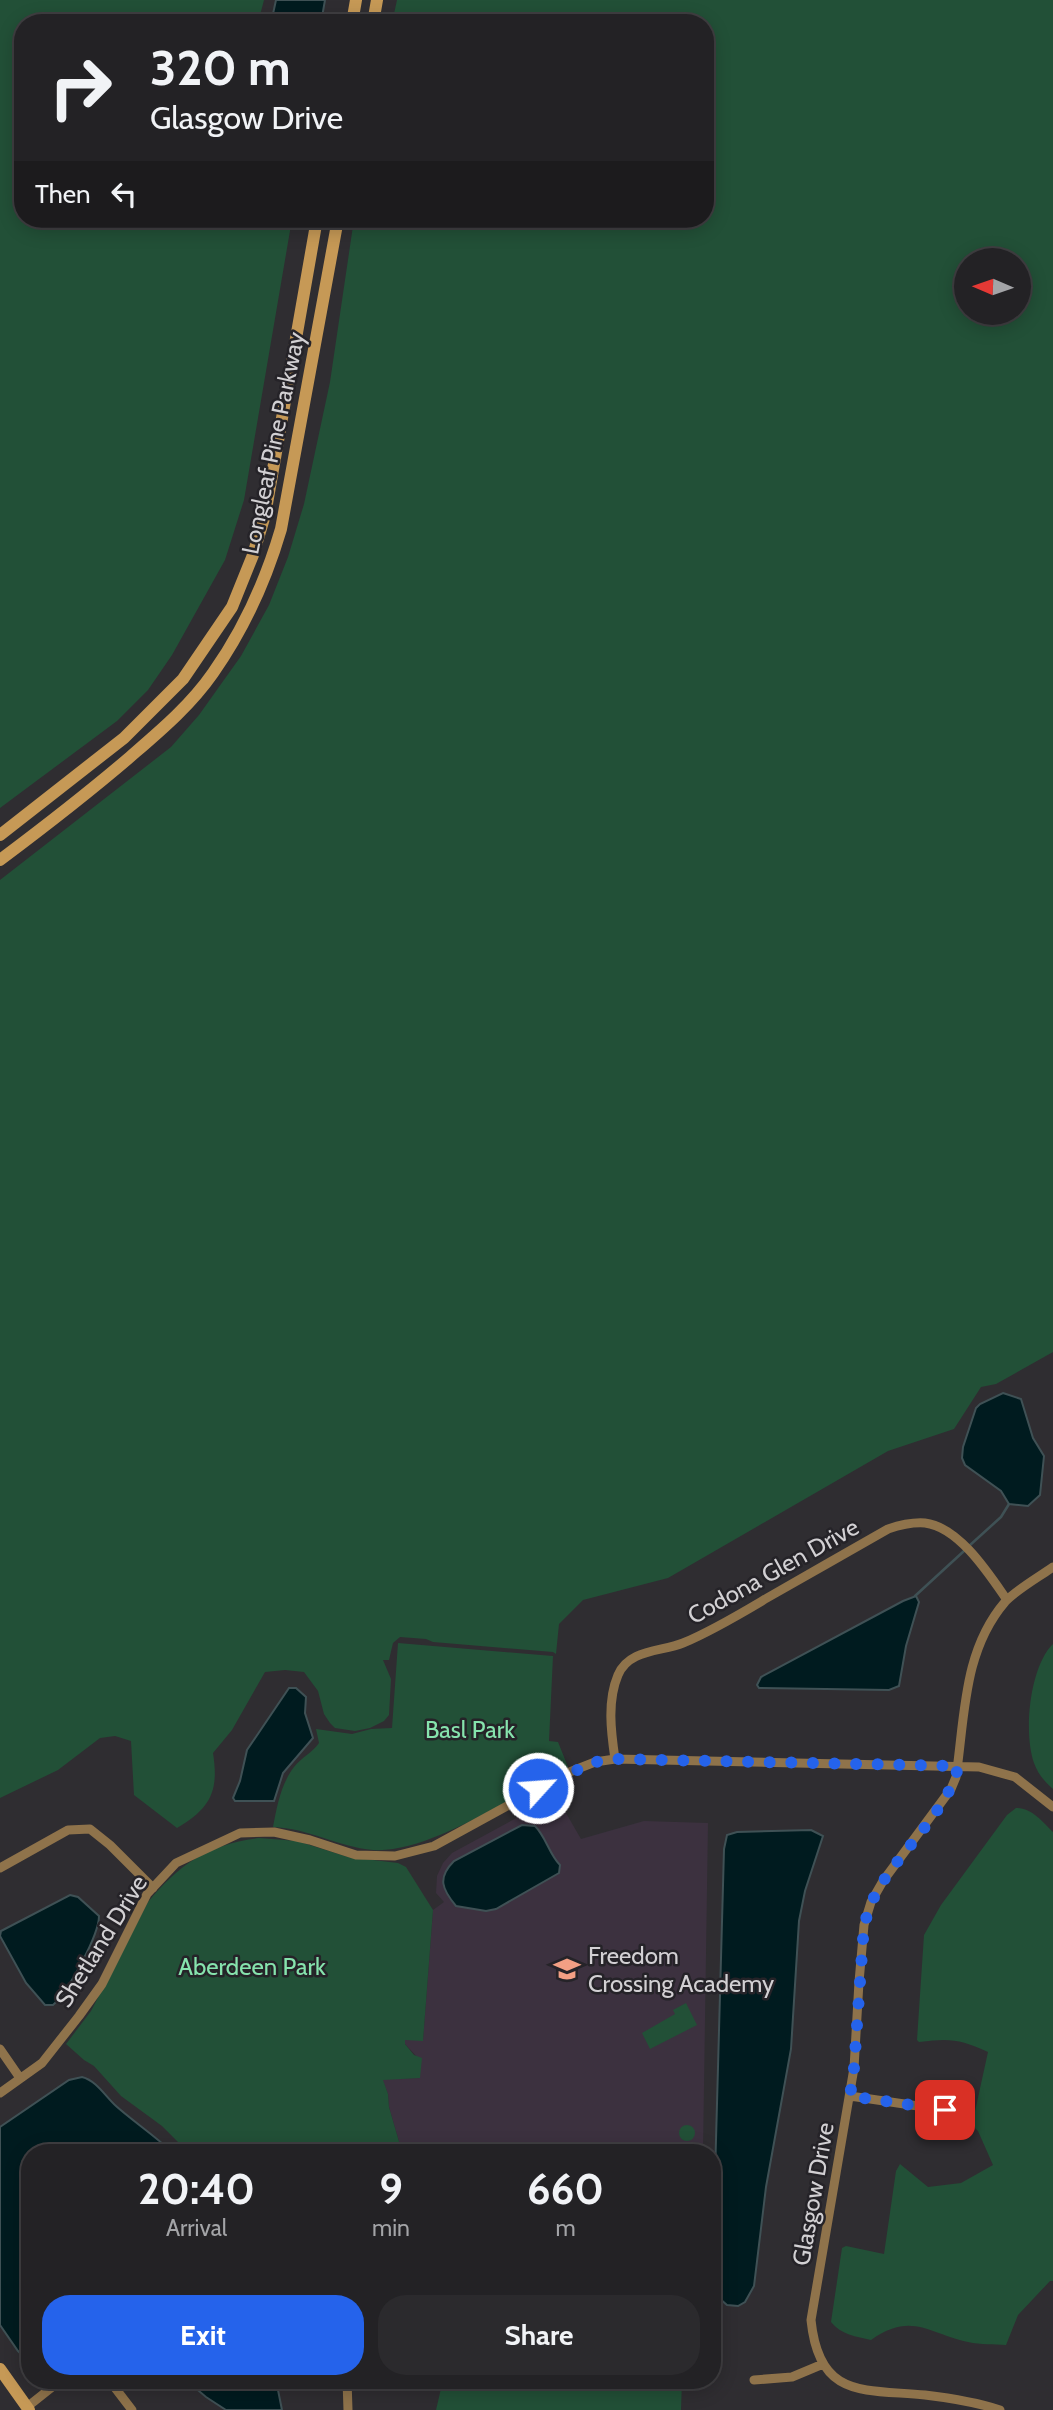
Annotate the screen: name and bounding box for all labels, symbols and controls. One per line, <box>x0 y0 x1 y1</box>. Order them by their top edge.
text: 320 m <box>150 38 291 97</box>
icon: right <box>35 42 126 133</box>
text: Glasgow Drive <box>150 98 343 137</box>
icon: left <box>105 175 143 213</box>
text: Then <box>35 178 91 210</box>
north arrow <box>954 248 1031 326</box>
map controls <box>954 248 1031 325</box>
street label: Longleaf Pine Parkway <box>235 329 311 557</box>
street label: Codona Glen Drive <box>682 1512 864 1630</box>
park label: Basl Park <box>425 1715 515 1744</box>
position arrow <box>501 1751 575 1825</box>
street label: Shetland Drive <box>49 1870 153 2012</box>
place label: Freedom Crossing Academy <box>588 1941 774 1998</box>
park label: Aberdeen Park <box>178 1952 326 1981</box>
school or university icon: Freedom Crossing Academy <box>552 1954 582 1984</box>
pin <box>915 2080 975 2140</box>
icon: arrive <box>926 2091 964 2129</box>
street label: Glasgow Drive <box>786 2120 840 2268</box>
text: 20:40 <box>138 2163 255 2215</box>
text: 9 <box>379 2163 403 2215</box>
text: 660 <box>527 2163 604 2215</box>
text: Arrival <box>166 2214 227 2242</box>
text: min <box>372 2214 410 2242</box>
text: m <box>555 2214 576 2242</box>
button: Exit <box>42 2295 364 2375</box>
button: Share <box>378 2295 700 2375</box>

